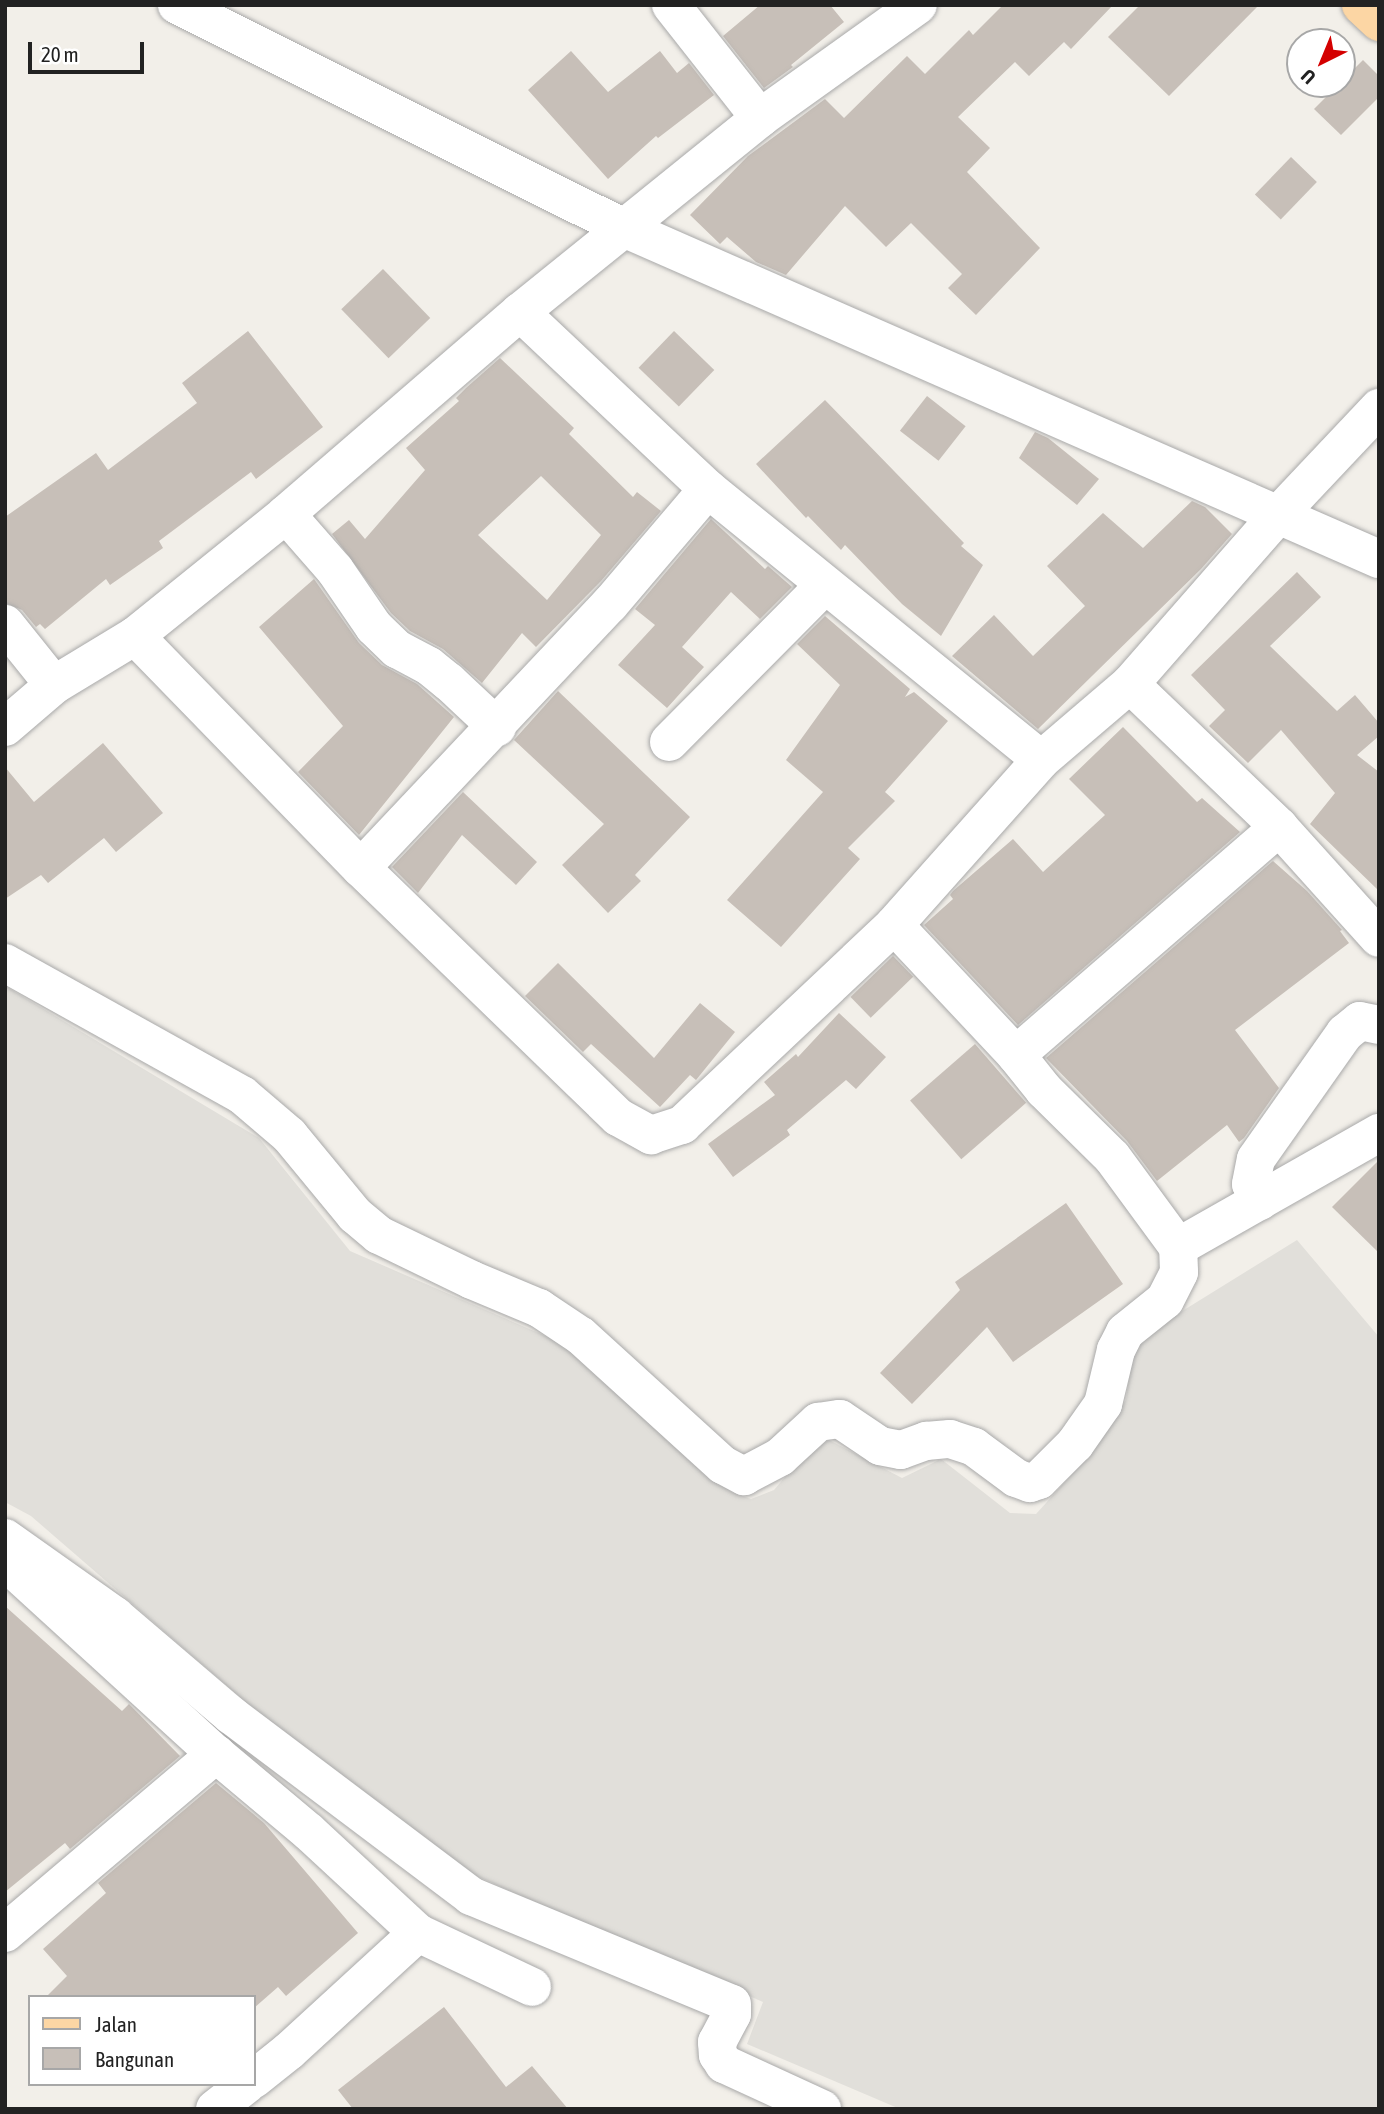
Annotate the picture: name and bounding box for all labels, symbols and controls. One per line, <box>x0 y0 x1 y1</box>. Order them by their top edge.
scale bar <box>32 28 147 72</box>
north arrow <box>1286 28 1356 98</box>
text: 20 m <box>41 42 79 66</box>
text: U <box>1296 65 1320 89</box>
legend <box>28 1995 256 2086</box>
text: Jalan <box>95 2012 137 2036</box>
text: Bangunan <box>95 2047 174 2071</box>

